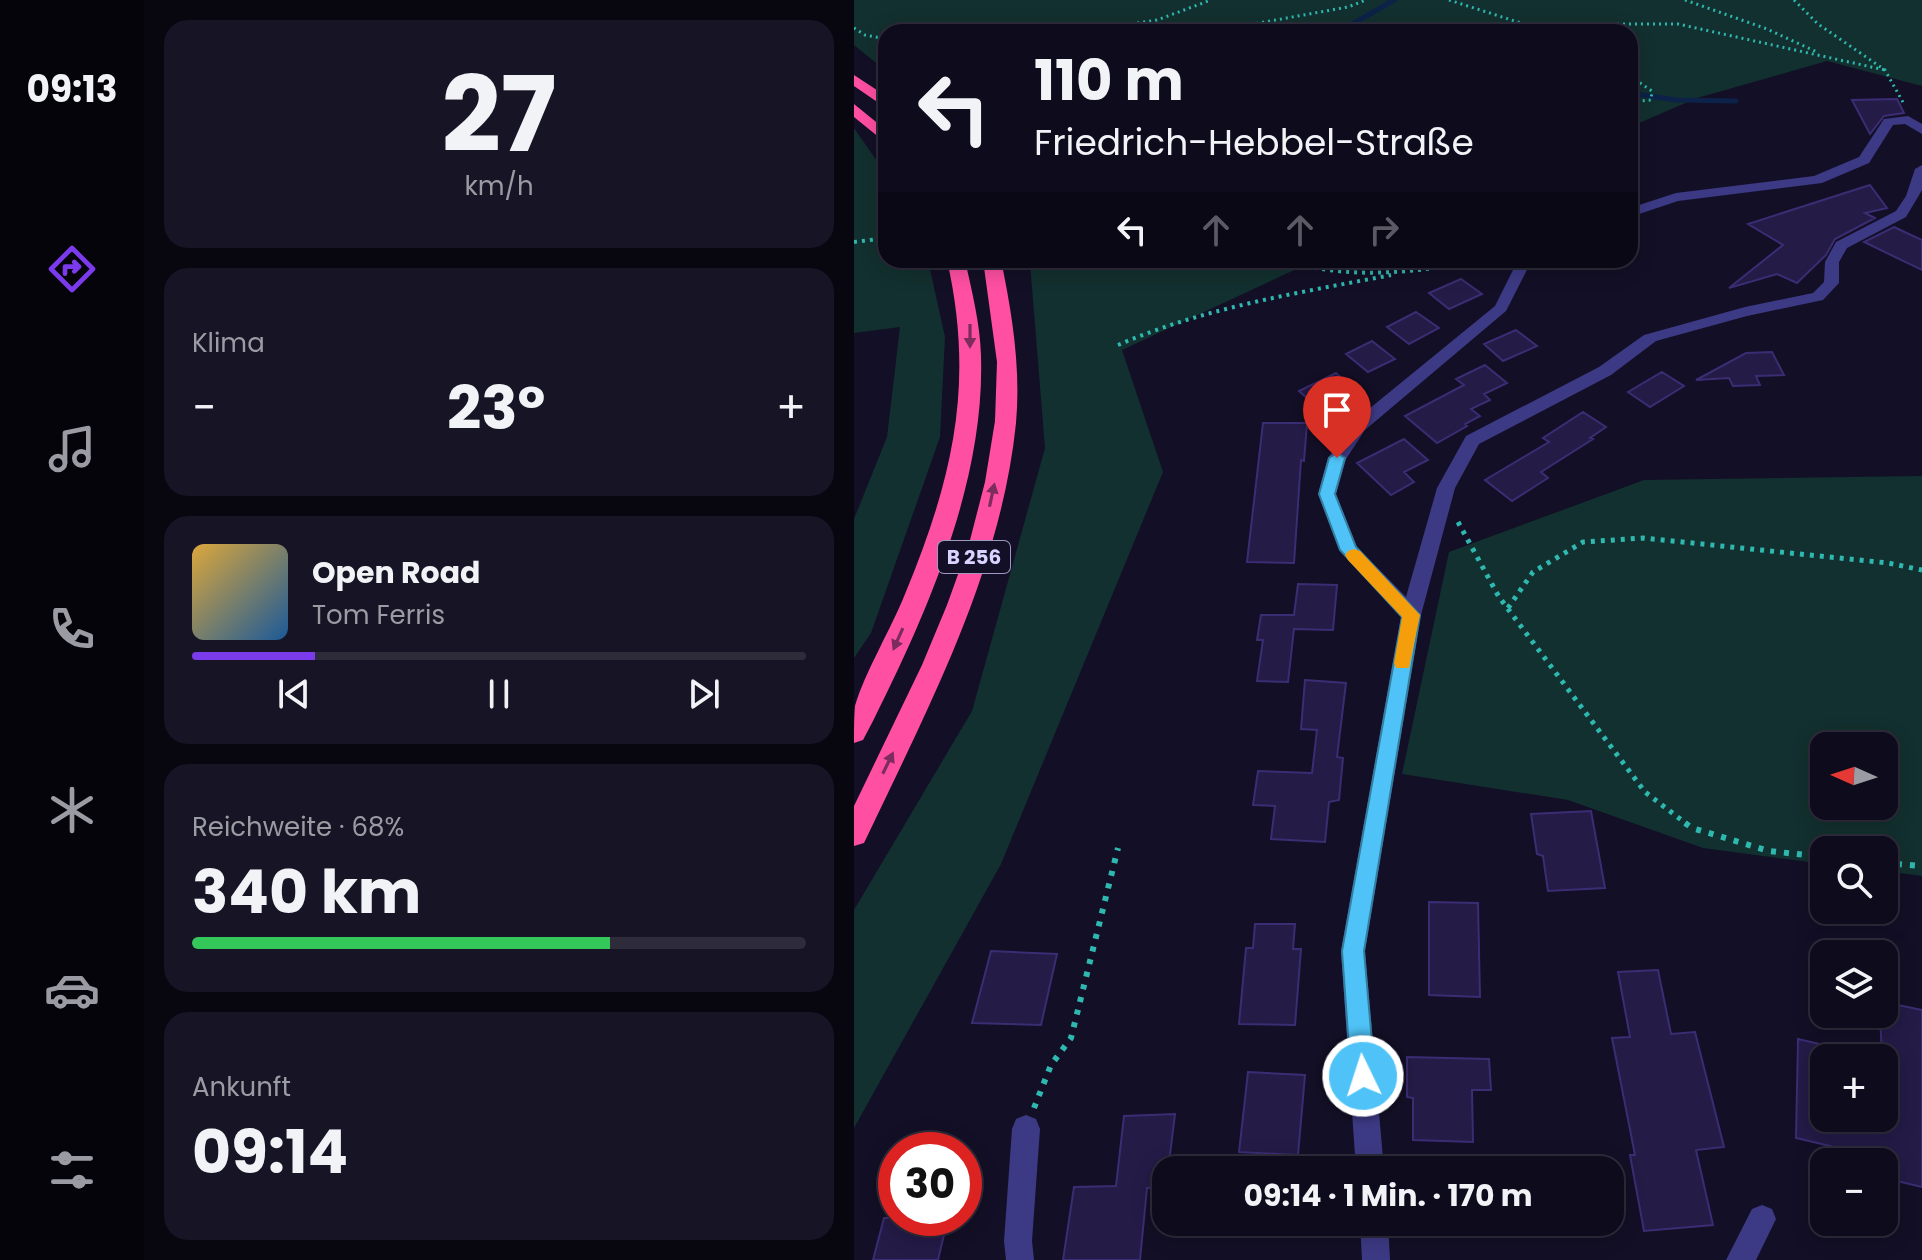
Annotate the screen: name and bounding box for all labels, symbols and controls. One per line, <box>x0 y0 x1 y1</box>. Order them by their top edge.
text: 110 m <box>1034 41 1184 120</box>
text: 27 <box>441 42 557 187</box>
icon: left <box>902 56 1006 160</box>
text: 09:13 <box>26 64 118 115</box>
text: Friedrich-Hebbel-Straße <box>1034 117 1474 168</box>
text: km/h <box>464 168 534 204</box>
icon: left <box>1110 208 1154 252</box>
icon: ahead <box>1194 208 1238 252</box>
icon: ahead <box>1278 208 1322 252</box>
icon: right <box>1362 208 1406 252</box>
icon: directions <box>44 241 100 297</box>
one-way arrow <box>964 324 976 349</box>
text: Klima <box>192 325 265 361</box>
text: 23° <box>447 366 545 450</box>
pin <box>1303 376 1371 458</box>
text: − <box>192 377 216 438</box>
text: + <box>776 377 806 438</box>
icon: arrive <box>1315 388 1359 432</box>
icon: music <box>44 421 100 477</box>
one-way arrow <box>986 483 999 508</box>
road number: B 256 <box>938 541 1010 573</box>
text: Open Road <box>312 551 480 594</box>
text: Tom Ferris <box>312 597 445 633</box>
icon: phone <box>44 601 100 657</box>
one-way arrow <box>891 627 904 650</box>
icon: previous <box>272 672 316 716</box>
icon: pause <box>477 672 521 716</box>
icon: next <box>682 672 726 716</box>
north arrow <box>1810 732 1898 820</box>
map controls <box>1810 732 1898 1236</box>
one-way arrow <box>881 752 895 775</box>
icon: climate <box>44 782 100 838</box>
text: Reichweite · 68% <box>192 809 404 845</box>
button: search <box>1810 836 1898 924</box>
text: 340 km <box>192 850 421 934</box>
button: layers <box>1810 940 1898 1028</box>
icon: car <box>44 962 100 1018</box>
position arrow <box>1321 1034 1405 1118</box>
button: + <box>1810 1044 1898 1132</box>
text: Ankunft <box>192 1069 291 1105</box>
text: 09:14 <box>192 1110 348 1194</box>
speed limit sign: 30 <box>878 1132 982 1236</box>
icon: filters <box>44 1142 100 1198</box>
button: − <box>1810 1148 1898 1236</box>
text: 09:14 · 1 Min. · 170 m <box>1243 1174 1533 1217</box>

